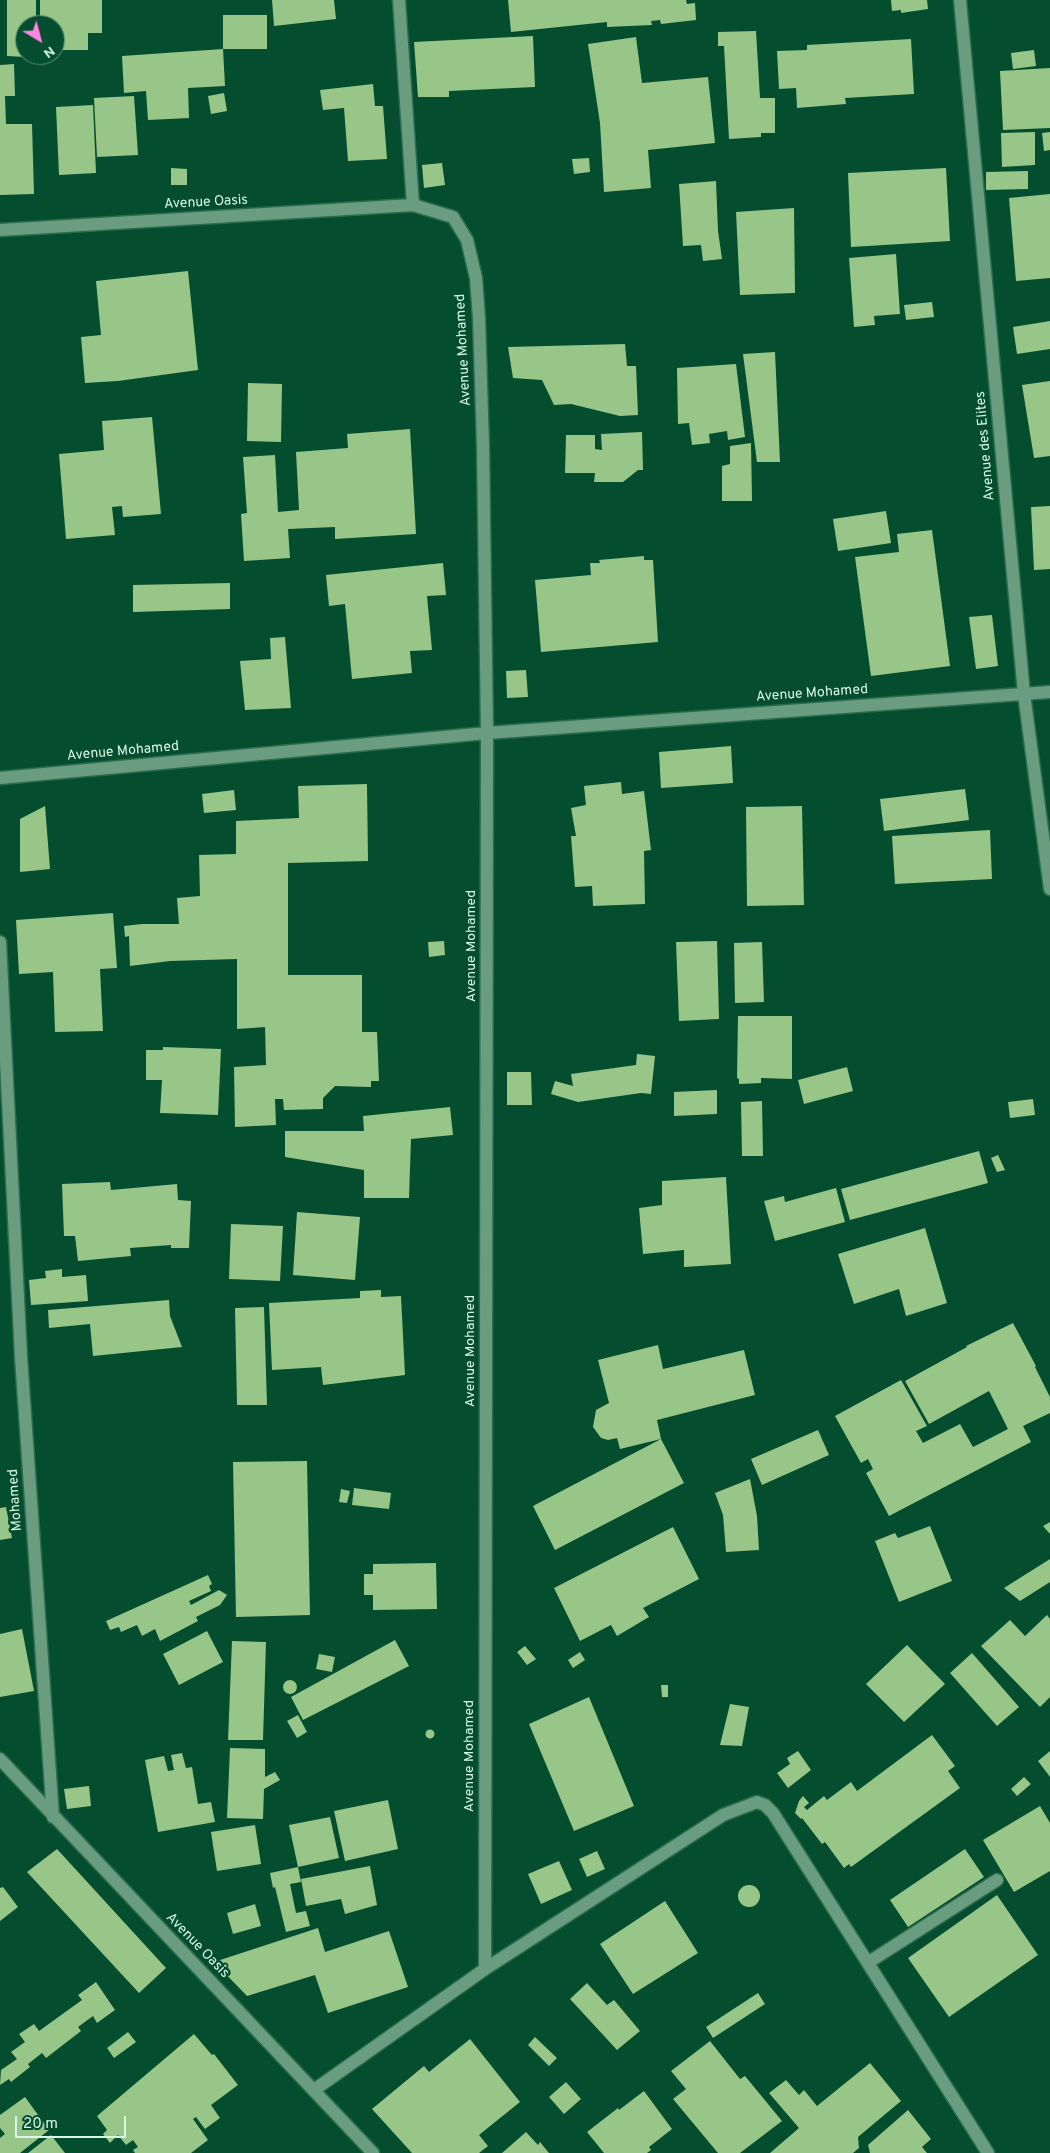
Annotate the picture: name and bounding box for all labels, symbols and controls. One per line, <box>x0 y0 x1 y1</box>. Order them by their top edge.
north arrow <box>15 15 65 65</box>
text: N <box>40 42 58 61</box>
street label: Avenue Oasis <box>164 192 248 214</box>
street label: Avenue Mohamed <box>453 293 475 407</box>
street label: Avenue des Elites <box>973 391 999 501</box>
street label: Avenue Mohamed <box>755 682 869 706</box>
street label: Avenue Mohamed <box>66 739 180 765</box>
street label: Avenue Mohamed <box>464 890 480 1002</box>
street label: Avenue Mohamed <box>463 1295 479 1407</box>
street label: Mohamed <box>5 1468 27 1532</box>
street label: Avenue Mohamed <box>462 1700 478 1812</box>
street label: Avenue Oasis <box>162 1910 232 1982</box>
scale bar <box>18 2106 129 2138</box>
text: 20 m <box>23 2115 58 2134</box>

